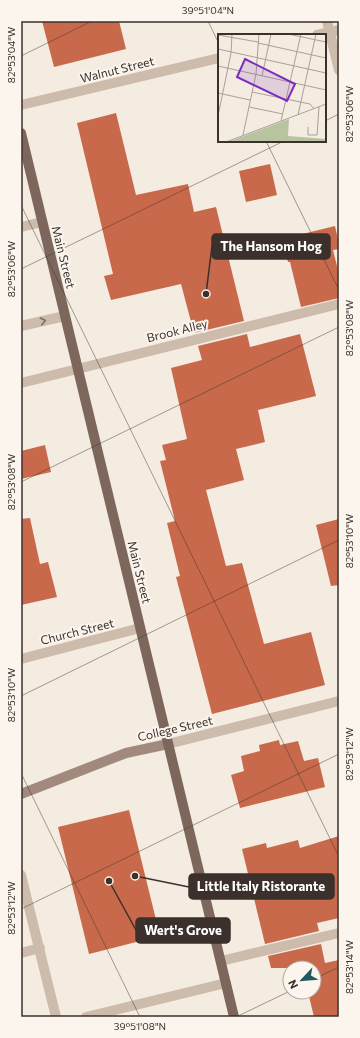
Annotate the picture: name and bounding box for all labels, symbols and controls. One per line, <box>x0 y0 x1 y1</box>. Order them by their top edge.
text: 39°51'04"N <box>182 4 234 16</box>
text: 82°53'04"W <box>5 27 17 83</box>
inset map <box>218 34 326 142</box>
street label: Walnut Street <box>79 53 155 85</box>
text: 82°53'06"W <box>343 86 355 142</box>
street label: Main Street <box>49 224 79 290</box>
callout: The Hansom Hog <box>212 234 330 259</box>
text: The Hansom Hog <box>220 238 322 254</box>
text: 82°53'06"W <box>5 241 17 297</box>
text: 82°53'08"W <box>343 300 355 356</box>
street label: Brook Alley <box>145 316 209 344</box>
one-way arrow <box>40 317 46 325</box>
text: 82°53'08"W <box>5 454 17 510</box>
text: 82°53'10"W <box>343 514 355 568</box>
street label: Main Street <box>125 539 155 605</box>
street label: Church Street <box>39 615 115 647</box>
text: 82°53'10"W <box>5 668 17 722</box>
street label: College Street <box>136 713 214 743</box>
text: 82°53'12"W <box>343 727 355 781</box>
callout: Little Italy Ristorante <box>189 874 334 899</box>
text: Little Italy Ristorante <box>197 878 325 894</box>
text: 82°53'12"W <box>5 881 17 935</box>
callout: Wert's Grove <box>136 918 230 943</box>
text: Wert's Grove <box>144 922 222 938</box>
text: 82°53'14"W <box>343 940 355 994</box>
north arrow <box>282 960 322 1000</box>
text: N <box>285 978 300 991</box>
text: 39°51'08"N <box>114 1020 166 1032</box>

